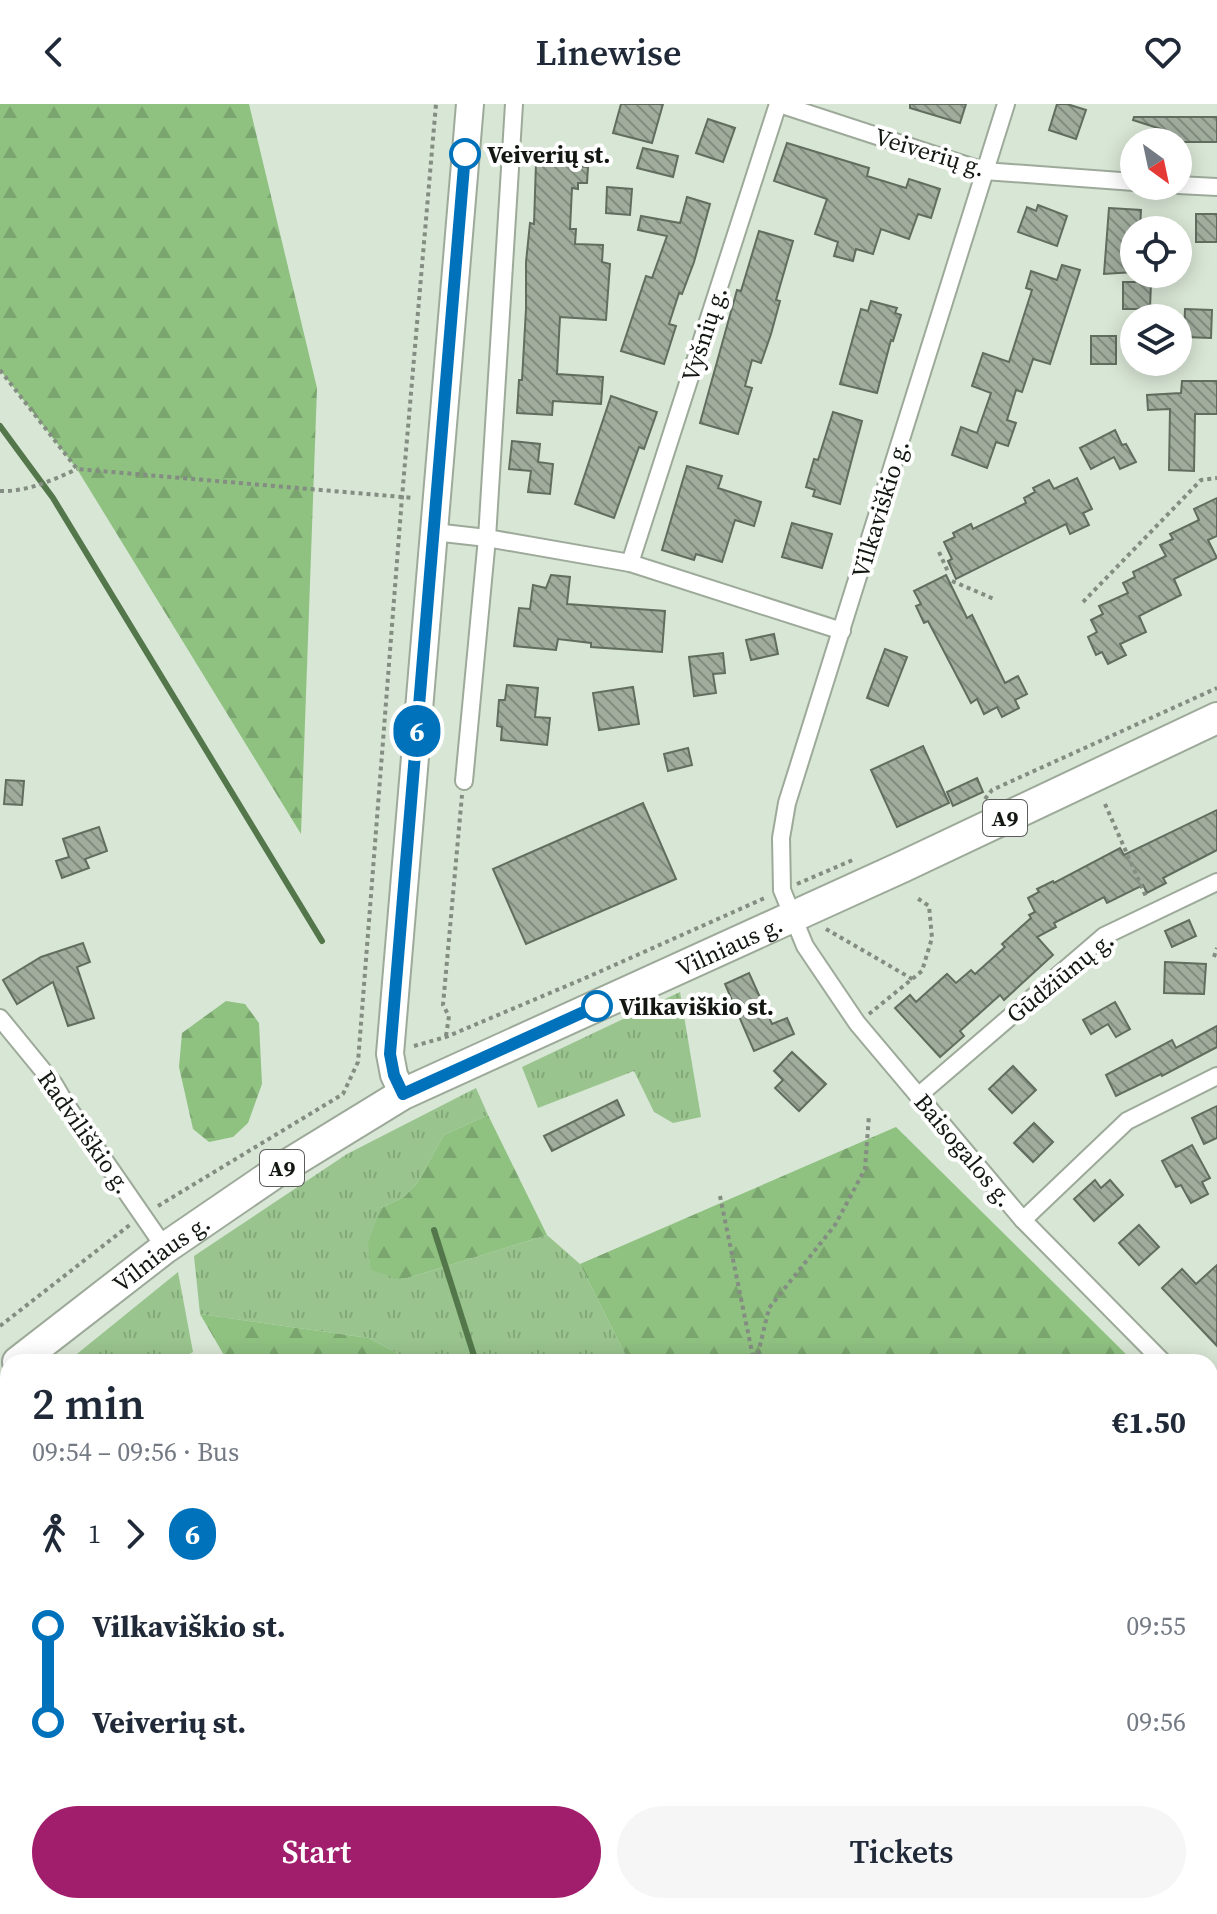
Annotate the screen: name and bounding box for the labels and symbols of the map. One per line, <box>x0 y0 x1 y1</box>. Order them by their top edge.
street label: Veiverių g. <box>871 120 989 184</box>
north arrow <box>1120 128 1192 200</box>
place label: Veiverių st. <box>487 138 610 171</box>
marker: Veiverių st. <box>450 139 480 169</box>
street label: Vyšnių g. <box>673 282 735 386</box>
street label: Vilkaviškio g. <box>843 436 917 582</box>
line badge: 6 <box>391 705 443 757</box>
road number: A9 <box>983 800 1027 836</box>
street label: Vilniaus g. <box>671 907 788 984</box>
street label: Gūdžiūnų g. <box>999 923 1121 1031</box>
place label: Vilkaviškio st. <box>619 990 774 1023</box>
marker: Vilkaviškio st. <box>582 991 612 1021</box>
street label: Radviliškio g. <box>30 1064 140 1200</box>
street label: Baisogalos g. <box>907 1086 1021 1214</box>
road number: A9 <box>260 1150 304 1186</box>
street label: Vilniaus g. <box>105 1206 216 1299</box>

